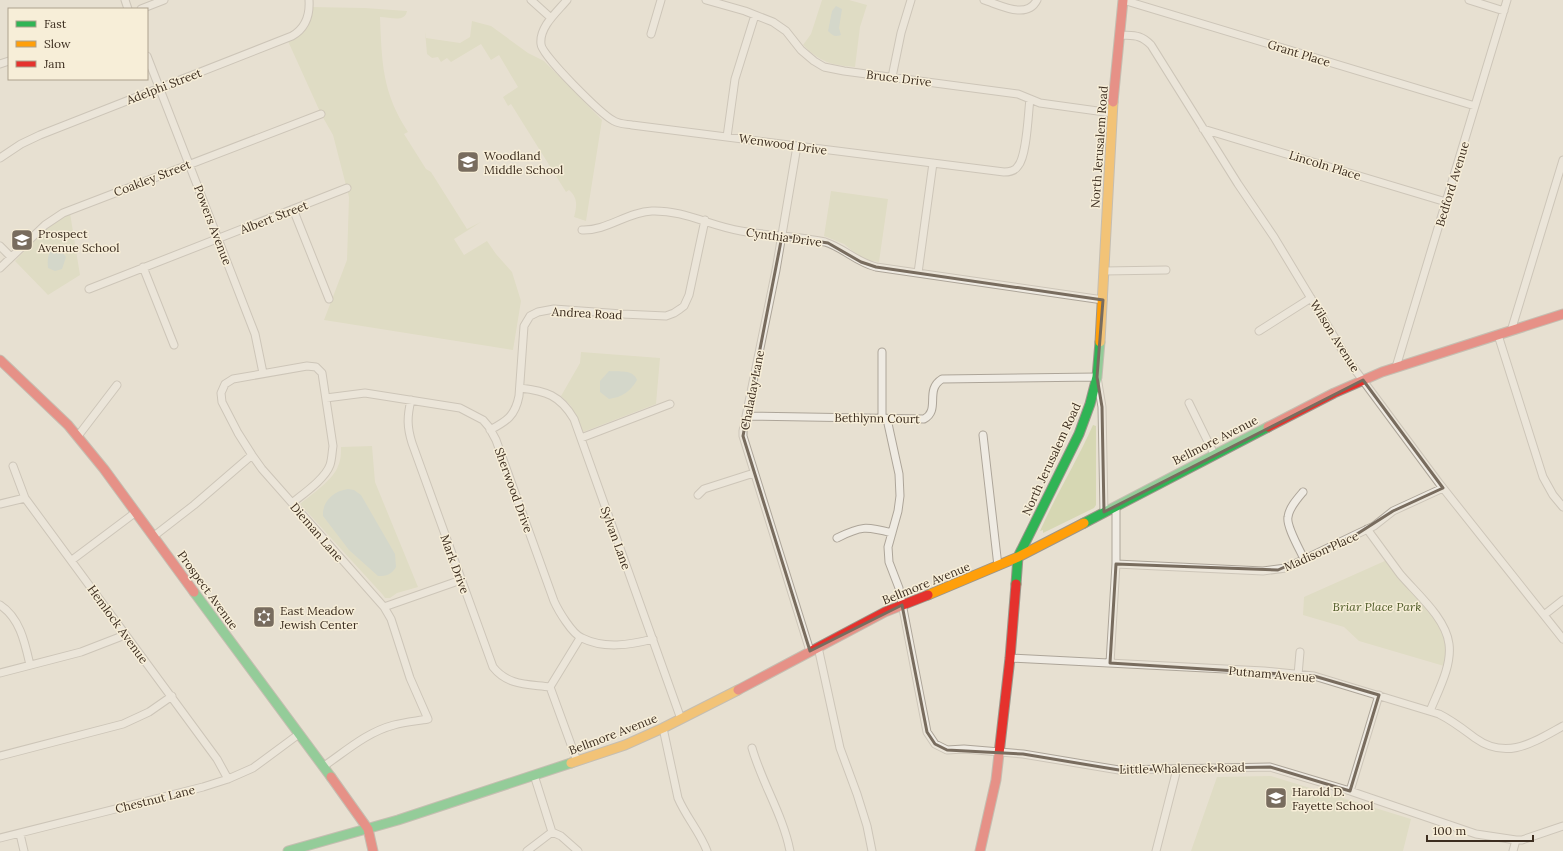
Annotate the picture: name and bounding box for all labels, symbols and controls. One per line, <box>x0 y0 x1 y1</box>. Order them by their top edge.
legend <box>8 8 148 80</box>
text: Fast <box>44 16 67 31</box>
text: Slow <box>44 36 71 51</box>
street label: Grant Place <box>1266 36 1333 70</box>
text: Jam <box>43 56 65 71</box>
street label: Adelphi Street <box>123 65 204 108</box>
street label: Bruce Drive <box>865 67 933 90</box>
street label: North Jerusalem Road <box>1087 85 1111 209</box>
street label: Wenwood Drive <box>738 130 829 158</box>
street label: Bedford Avenue <box>1432 139 1472 228</box>
street label: Lincoln Place <box>1287 147 1363 183</box>
place label: Woodland Middle School <box>484 148 563 177</box>
school or university icon: Woodland Middle School <box>455 149 481 175</box>
street label: Coakley Street <box>111 156 193 200</box>
street label: Powers Avenue <box>191 183 235 268</box>
street label: Albert Street <box>237 197 310 237</box>
street label: Cynthia Drive <box>745 224 823 250</box>
place label: Prospect Avenue School <box>37 226 120 255</box>
school or university icon: Prospect Avenue School <box>9 227 35 253</box>
street label: Wilson Avenue <box>1307 297 1363 375</box>
street label: Andrea Road <box>550 304 623 322</box>
street label: Chaladay Lane <box>737 348 767 431</box>
street label: North Jerusalem Road <box>1018 400 1084 518</box>
street label: Bethlynn Court <box>834 410 920 426</box>
street label: Bellmore Avenue <box>1170 412 1261 468</box>
street label: Sherwood Drive <box>492 445 537 535</box>
street label: Dieman Lane <box>287 499 347 565</box>
street label: Sylvan Lane <box>598 504 635 572</box>
street label: Madison Place <box>1281 528 1361 574</box>
street label: Mark Drive <box>437 532 473 596</box>
street label: Prospect Avenue <box>174 548 242 633</box>
street label: Bellmore Avenue <box>880 558 973 608</box>
street label: Hemlock Avenue <box>85 582 152 667</box>
park label: Briar Place Park <box>1333 599 1421 614</box>
place label: East Meadow Jewish Center <box>279 603 359 632</box>
synagogue icon: East Meadow Jewish Center <box>251 604 277 630</box>
street label: Putnam Avenue <box>1228 663 1317 685</box>
street label: Bellmore Avenue <box>567 710 660 758</box>
street label: Little Whaleneck Road <box>1119 759 1245 777</box>
street label: Chestnut Lane <box>114 782 197 816</box>
place label: Harold D. Fayette School <box>1292 784 1374 813</box>
school or university icon: Harold D. Fayette School <box>1263 785 1289 811</box>
scale bar <box>1427 817 1533 843</box>
text: 100 m <box>1433 823 1466 838</box>

